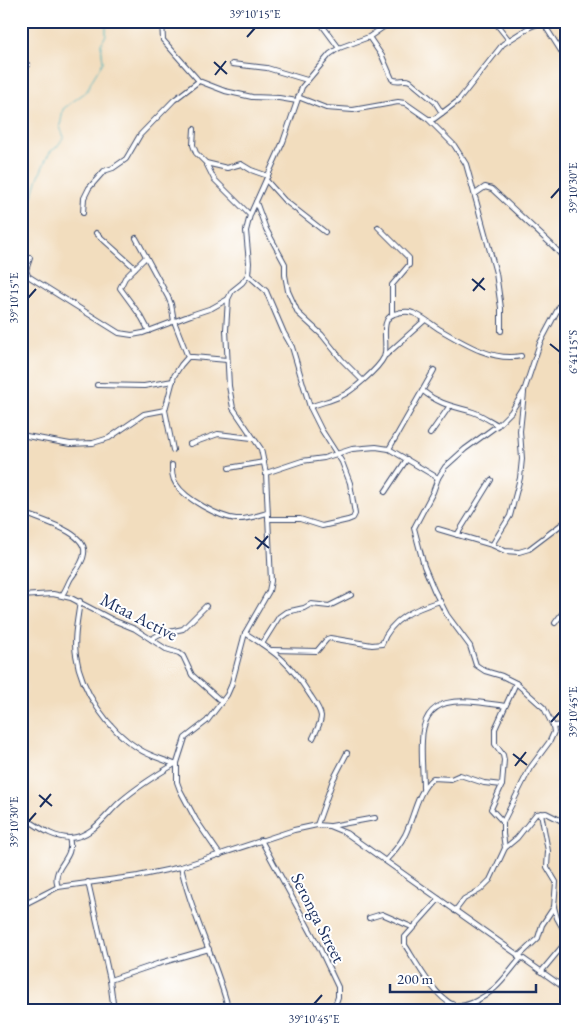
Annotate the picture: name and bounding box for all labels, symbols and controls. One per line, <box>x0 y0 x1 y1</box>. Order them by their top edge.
text: 39°10'15"E <box>229 6 281 22</box>
text: 39°10'30"E <box>565 162 581 214</box>
text: 39°10'15"E <box>6 272 22 324</box>
text: 6°41'15"S <box>565 329 581 374</box>
street label: Mtaa Active <box>97 587 182 646</box>
text: 39°10'45"E <box>565 686 581 738</box>
text: 39°10'30"E <box>6 796 22 848</box>
street label: Seronga Street <box>286 869 351 967</box>
scale bar <box>390 962 536 994</box>
text: 200 m <box>397 969 434 988</box>
text: 39°10'45"E <box>288 1011 340 1027</box>

